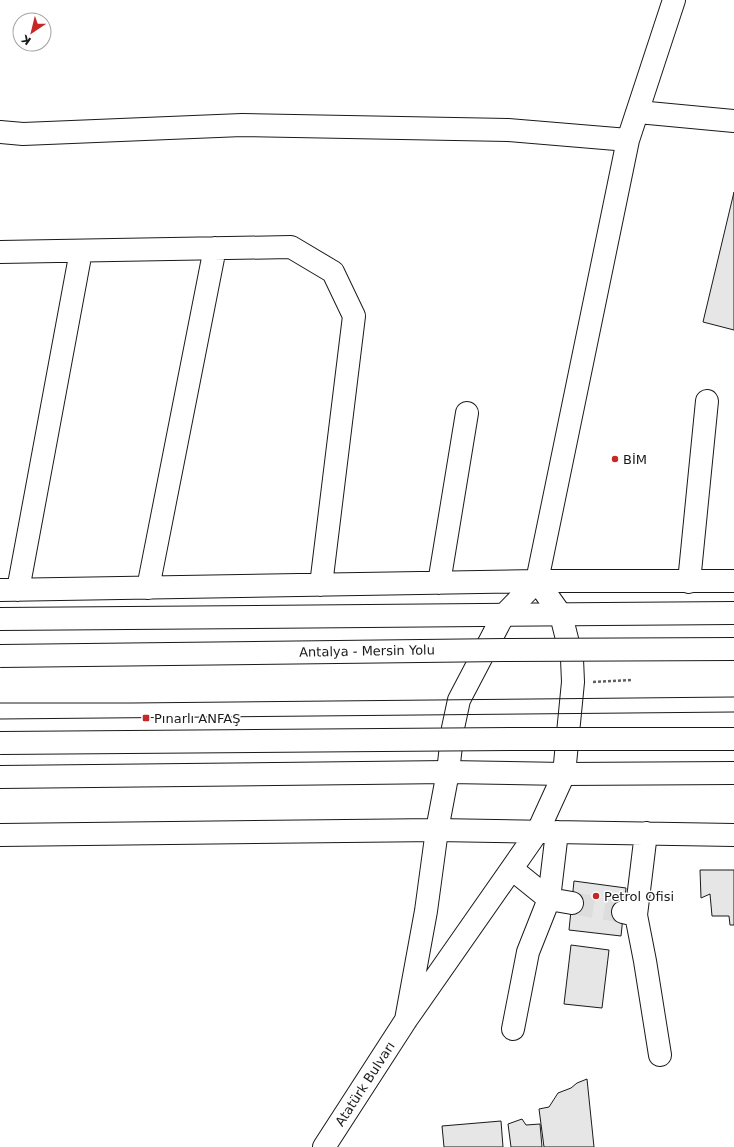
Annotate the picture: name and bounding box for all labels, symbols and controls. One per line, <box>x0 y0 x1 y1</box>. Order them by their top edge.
north arrow <box>12 12 52 52</box>
text: K <box>19 32 34 48</box>
place label: BİM <box>623 452 647 467</box>
marker: BİM <box>610 454 620 464</box>
street label: Antalya - Mersin Yolu <box>299 642 435 660</box>
place label: Pınarlı ANFAŞ <box>154 711 240 726</box>
marker: Pınarlı ANFAŞ <box>141 713 151 723</box>
place label: Petrol Ofisi <box>604 889 674 904</box>
marker: Petrol Ofisi <box>591 891 601 901</box>
street label: Atatürk Bulvarı <box>332 1039 398 1129</box>

